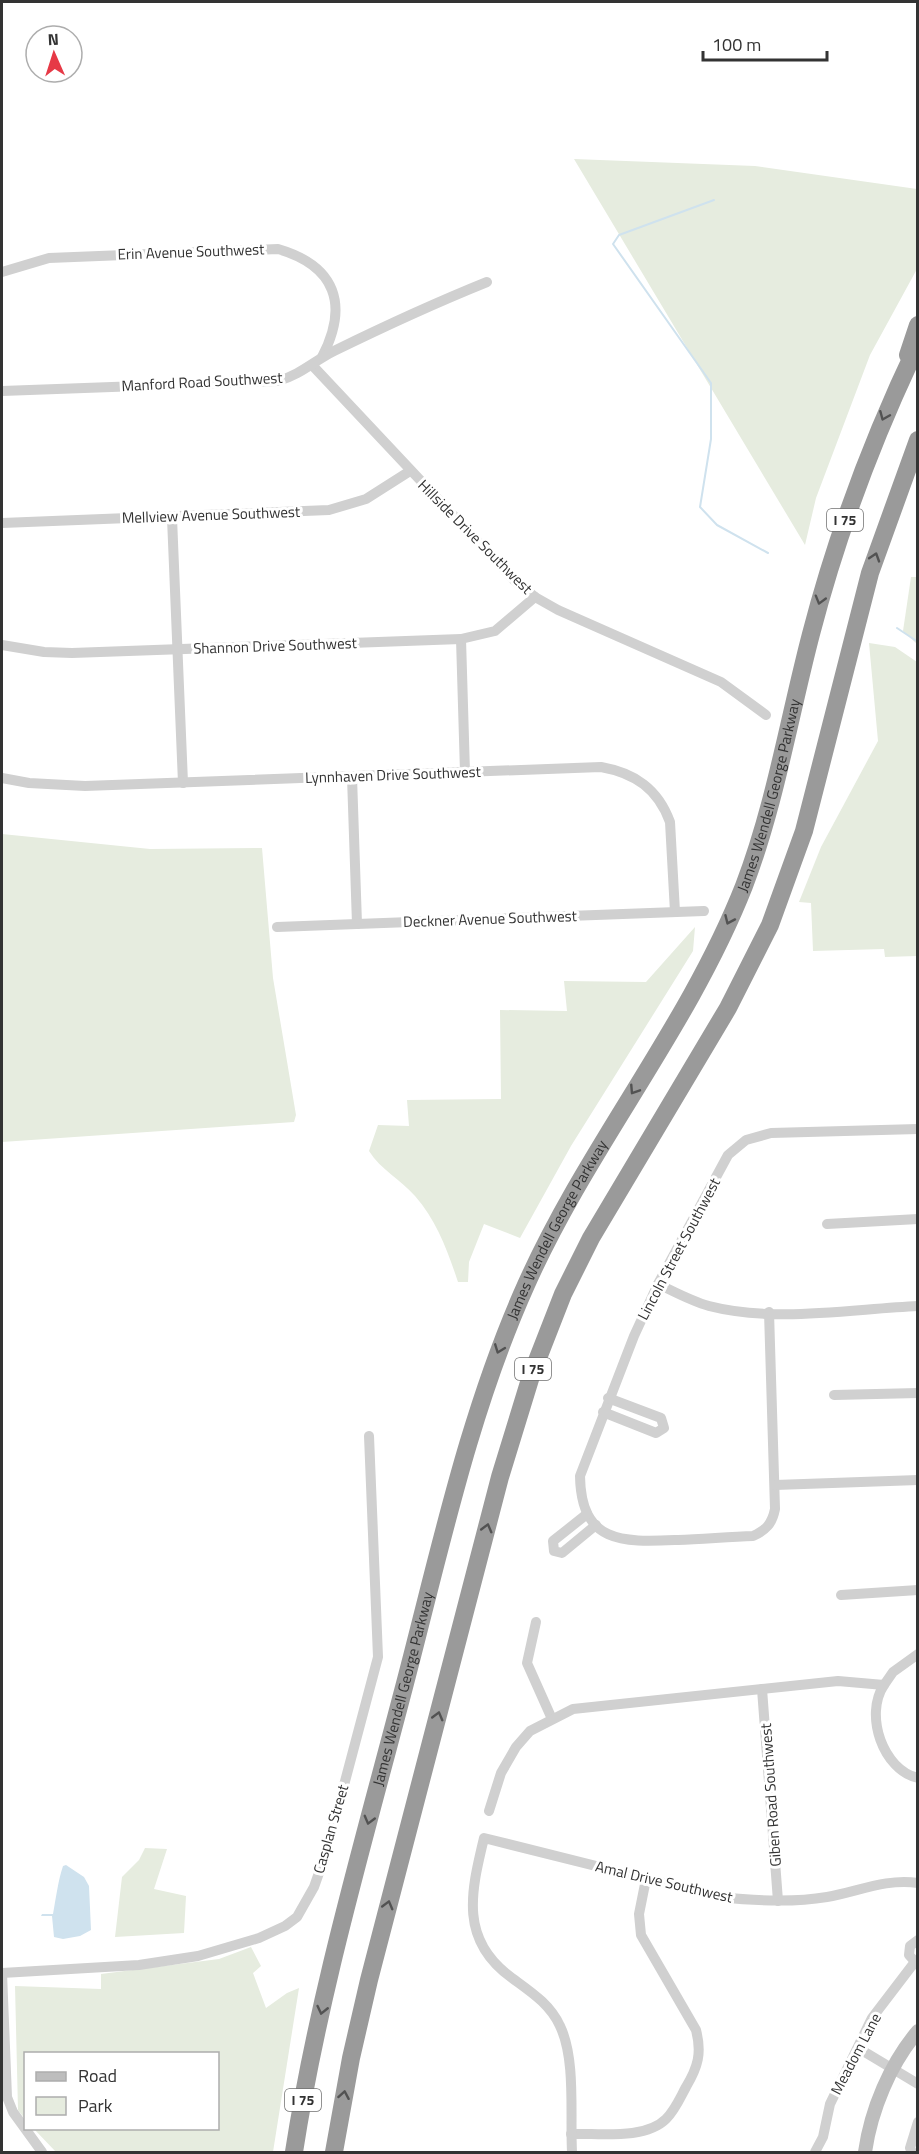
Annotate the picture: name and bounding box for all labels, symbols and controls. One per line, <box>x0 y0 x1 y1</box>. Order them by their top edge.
north arrow <box>24 24 84 84</box>
scale bar <box>703 24 828 62</box>
text: N <box>47 27 59 51</box>
text: 100 m <box>712 31 761 58</box>
street label: Erin Avenue Southwest <box>117 237 265 266</box>
street label: Manford Road Southwest <box>121 366 284 397</box>
one-way arrow <box>879 410 891 421</box>
street label: Hillside Drive Southwest <box>413 474 538 600</box>
street label: Mellview Avenue Southwest <box>121 500 301 529</box>
road number: I 75 <box>827 509 863 531</box>
one-way arrow <box>868 552 880 563</box>
one-way arrow <box>815 594 827 605</box>
street label: Shannon Drive Southwest <box>193 631 358 660</box>
street label: James Wendell George Parkway <box>731 696 806 896</box>
street label: Lynnhaven Drive Southwest <box>305 760 482 789</box>
street label: Deckner Avenue Southwest <box>403 904 578 933</box>
one-way arrow <box>725 913 737 924</box>
one-way arrow <box>630 1084 642 1094</box>
street label: James Wendell George Parkway <box>500 1135 613 1323</box>
street label: Lincoln Street Southwest <box>631 1173 726 1324</box>
one-way arrow <box>494 1343 507 1354</box>
road number: I 75 <box>515 1358 551 1380</box>
one-way arrow <box>480 1523 493 1533</box>
street label: James Wendell George Parkway <box>366 1589 439 1788</box>
one-way arrow <box>430 1712 443 1722</box>
street label: Giben Road Southwest <box>754 1722 787 1867</box>
street label: Casplan Street <box>307 1781 354 1876</box>
one-way arrow <box>364 1815 376 1825</box>
street label: Amal Drive Southwest <box>593 1855 736 1909</box>
one-way arrow <box>381 1900 394 1910</box>
one-way arrow <box>316 2004 329 2014</box>
street label: Meadom Lane <box>824 2009 887 2099</box>
legend <box>24 2052 219 2130</box>
text: Road <box>78 2062 117 2089</box>
road number: I 75 <box>285 2089 321 2111</box>
one-way arrow <box>337 2090 350 2100</box>
text: Park <box>78 2092 113 2119</box>

